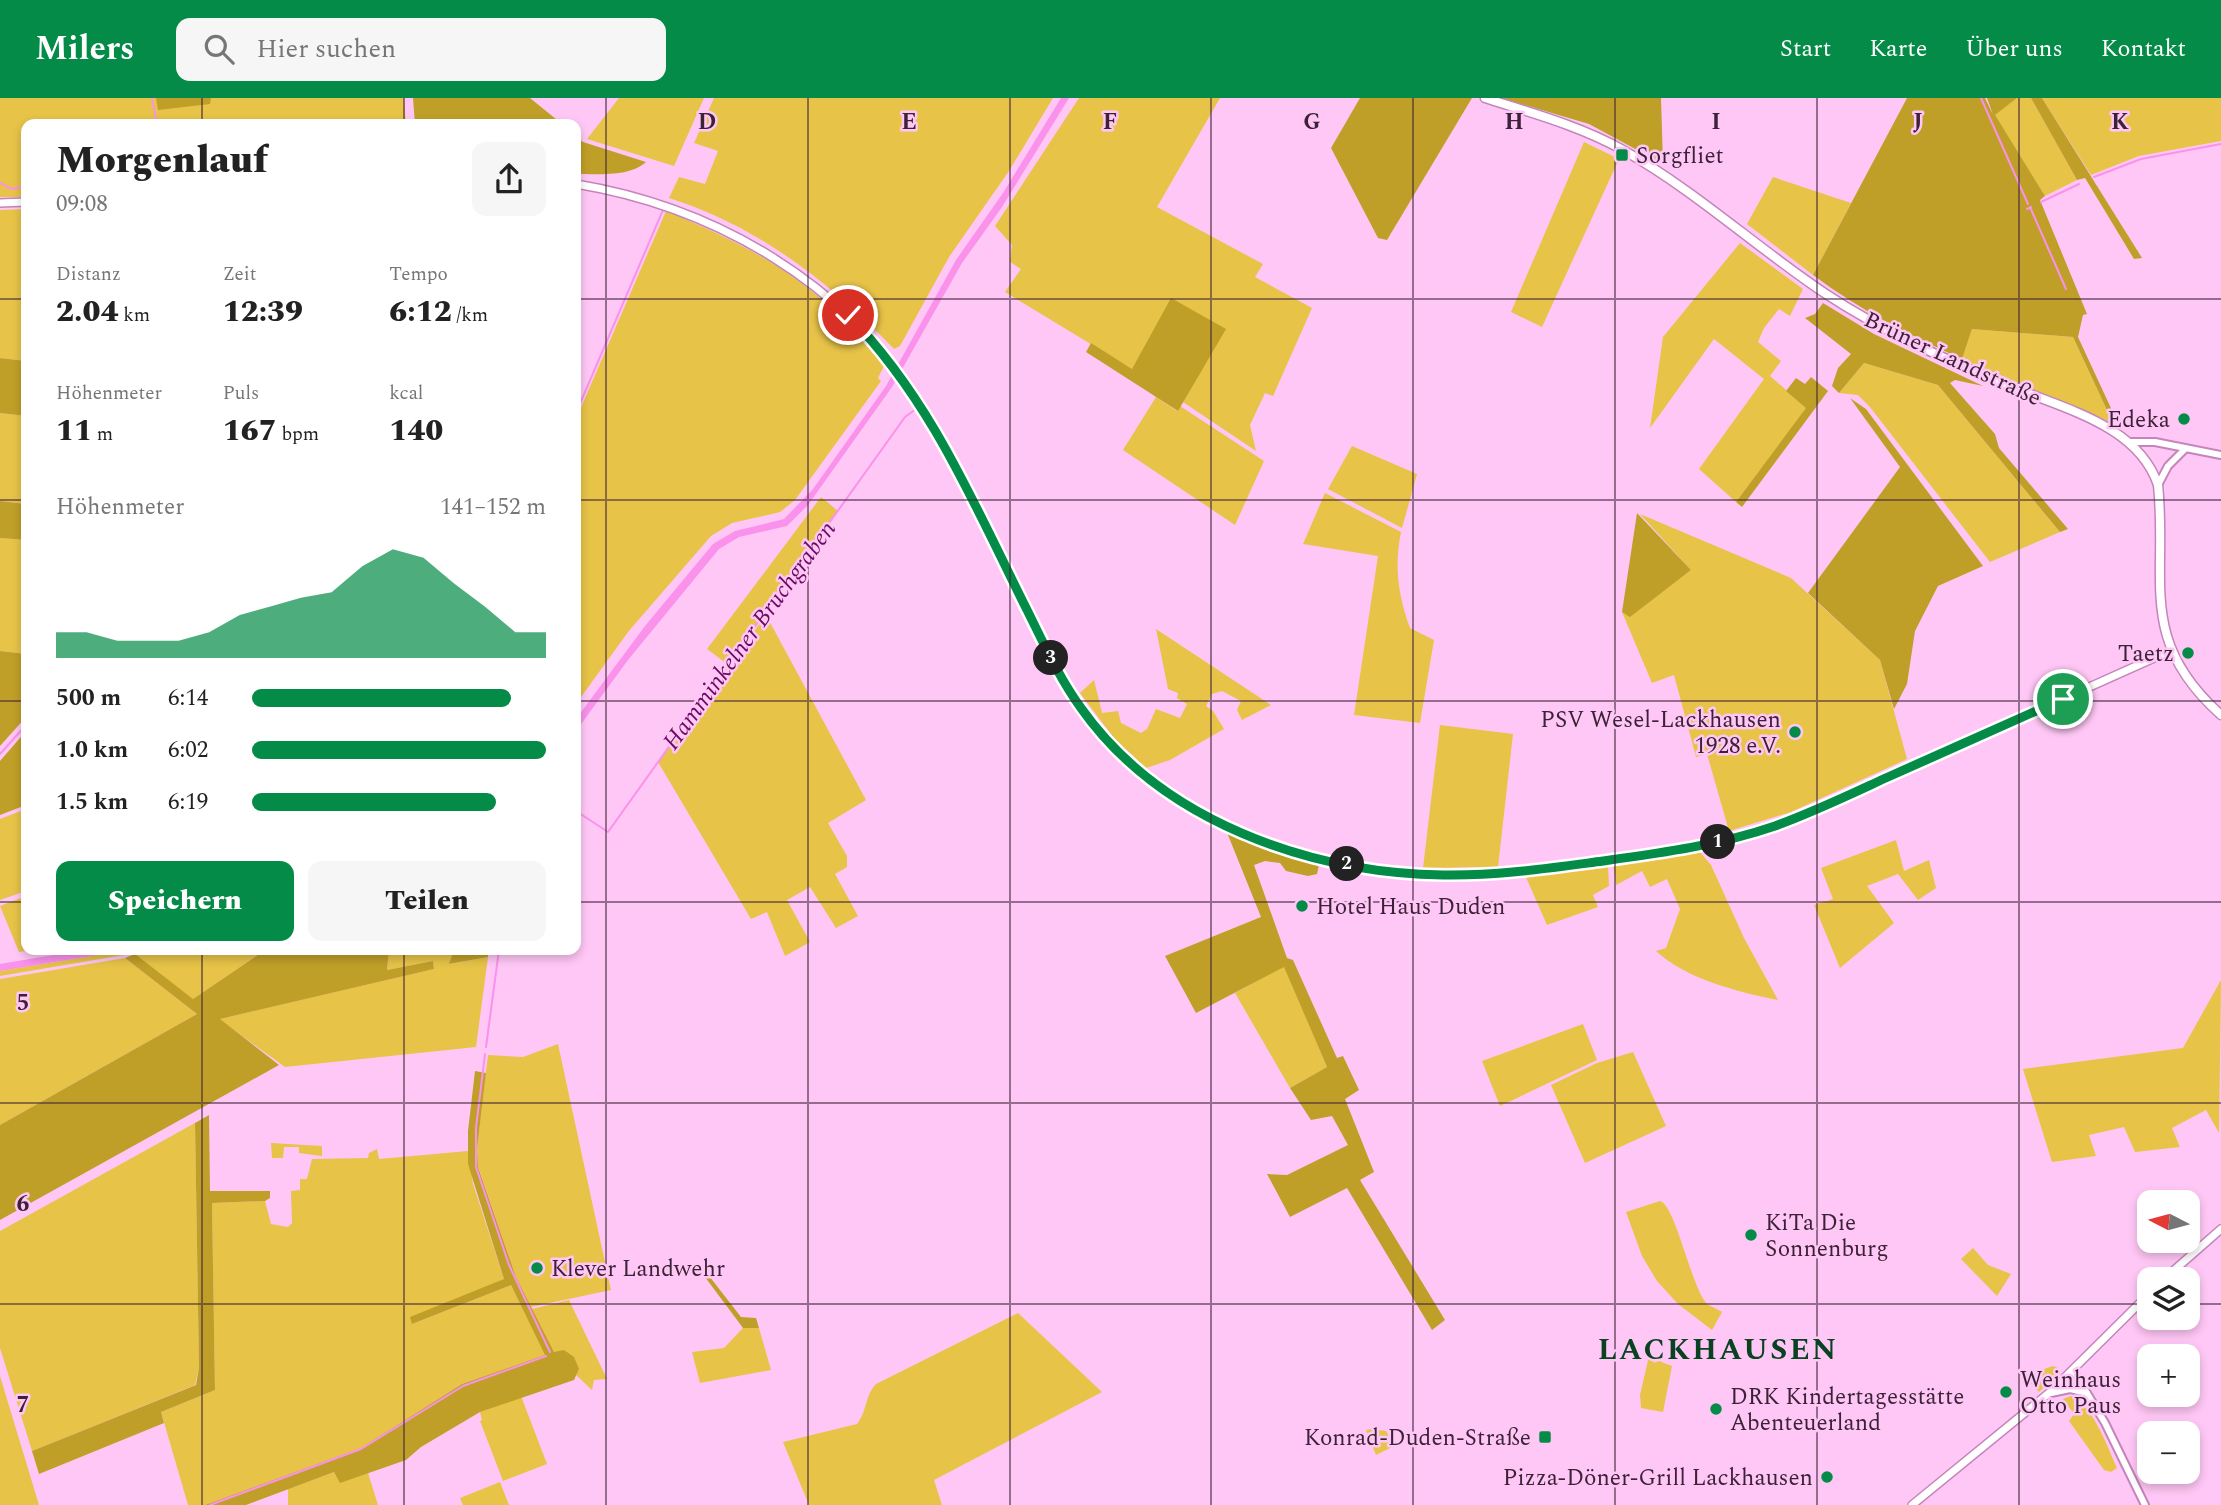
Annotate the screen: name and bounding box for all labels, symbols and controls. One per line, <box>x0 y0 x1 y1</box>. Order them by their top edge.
search box <box>176 18 666 81</box>
text: Milers <box>35 24 134 74</box>
text: Hier suchen <box>256 29 396 69</box>
icon: search <box>200 30 238 68</box>
text: Start <box>1780 31 1831 67</box>
text: Karte <box>1869 31 1927 67</box>
text: Über uns <box>1965 31 2063 67</box>
text: Kontakt <box>2101 31 2186 67</box>
text: D <box>698 105 716 140</box>
text: E <box>901 105 917 140</box>
text: F <box>1103 105 1117 140</box>
text: G <box>1303 105 1321 140</box>
text: H <box>1504 105 1524 140</box>
text: I <box>1711 105 1721 140</box>
text: J <box>1913 105 1923 140</box>
text: K <box>2111 105 2129 140</box>
text: Morgenlauf <box>56 132 268 190</box>
place label: Sorgfliet <box>1636 139 1724 174</box>
button: share <box>472 142 546 216</box>
marker: Sorgfliet <box>1614 147 1630 163</box>
text: 09:08 <box>56 187 108 222</box>
text: Distanz <box>56 260 121 289</box>
text: Zeit <box>223 260 256 289</box>
text: Tempo <box>389 260 448 289</box>
pin <box>818 285 878 345</box>
text: 2.04 <box>56 289 118 335</box>
text: 12:39 <box>223 289 303 335</box>
text: 6:12 <box>389 289 452 335</box>
icon: check <box>829 296 867 334</box>
text: km <box>118 301 150 330</box>
text: /km <box>452 301 488 330</box>
street label: Brüner Landstraße <box>1858 303 2047 416</box>
text: Höhenmeter <box>56 379 162 408</box>
text: Puls <box>223 379 259 408</box>
text: kcal <box>389 379 423 408</box>
place label: Edeka <box>2107 403 2170 438</box>
text: 11 <box>56 408 92 454</box>
text: 167 <box>223 408 277 454</box>
text: 140 <box>389 408 443 454</box>
marker: Edeka <box>2176 411 2192 427</box>
text: m <box>92 420 113 449</box>
text: bpm <box>277 420 319 449</box>
text: Höhenmeter <box>56 490 184 525</box>
text: 141–152 m <box>440 490 546 525</box>
water label: Hamminkelner Bruchgraben <box>654 513 846 758</box>
place label: Taetz <box>2118 637 2174 672</box>
pin: 3 <box>1034 640 1068 676</box>
text: 3 <box>1045 643 1056 672</box>
marker: Taetz <box>2180 645 2196 661</box>
pin <box>2033 669 2093 729</box>
icon: arrive <box>2044 680 2082 718</box>
text: 500 m <box>56 681 121 716</box>
text: 6:14 <box>168 681 208 716</box>
place label: PSV Wesel-Lackhausen 1928 e.V. <box>1540 703 1781 764</box>
marker: PSV Wesel-Lackhausen 1928 e.V. <box>1787 724 1803 740</box>
text: 1.0 km <box>56 733 128 768</box>
text: 6:02 <box>168 733 208 768</box>
text: 1.5 km <box>56 785 128 820</box>
text: 6:19 <box>168 785 208 820</box>
pin: 1 <box>1700 824 1736 860</box>
text: 1 <box>1712 827 1723 856</box>
pin: 2 <box>1330 846 1364 882</box>
text: 2 <box>1341 849 1352 878</box>
button: Speichern <box>56 861 294 941</box>
button: Teilen <box>308 861 546 941</box>
place label: Hotel Haus Duden <box>1316 890 1505 925</box>
marker: Hotel Haus Duden <box>1294 898 1310 914</box>
text: 5 <box>17 986 29 1021</box>
text: 6 <box>17 1187 30 1222</box>
north arrow <box>2137 1190 2200 1253</box>
map controls <box>2137 1190 2200 1484</box>
place label: KiTa Die Sonnenburg <box>1765 1206 1889 1267</box>
marker: KiTa Die Sonnenburg <box>1743 1227 1759 1243</box>
place label: Klever Landwehr <box>551 1252 725 1287</box>
marker: Klever Landwehr <box>529 1260 545 1276</box>
button: layers <box>2137 1267 2200 1330</box>
district label: LACKHAUSEN <box>1598 1327 1838 1373</box>
button: + <box>2137 1344 2200 1407</box>
place label: Weinhaus Otto Paus <box>2020 1363 2121 1424</box>
place label: DRK Kindertagesstätte Abenteuerland <box>1730 1380 1964 1441</box>
marker: Weinhaus Otto Paus <box>1998 1384 2014 1400</box>
text: 7 <box>17 1388 29 1423</box>
marker: DRK Kindertagesstätte Abenteuerland <box>1708 1401 1724 1417</box>
place label: Konrad-Duden-Straße <box>1304 1421 1531 1456</box>
button: − <box>2137 1421 2200 1484</box>
marker: Konrad-Duden-Straße <box>1537 1429 1553 1445</box>
place label: Pizza-Döner-Grill Lackhausen <box>1503 1461 1813 1496</box>
marker: Pizza-Döner-Grill Lackhausen <box>1819 1469 1835 1485</box>

